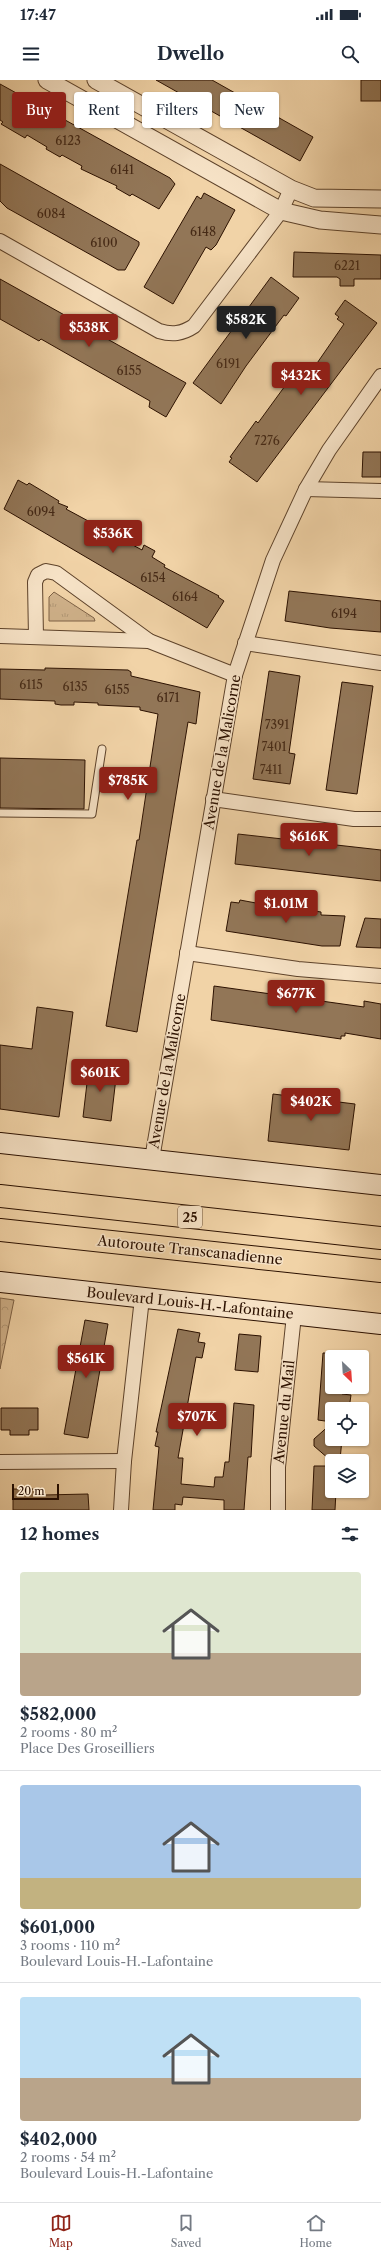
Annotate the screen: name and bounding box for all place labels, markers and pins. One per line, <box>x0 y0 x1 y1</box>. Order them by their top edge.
pin: $582K <box>218 306 274 340</box>
pin: $538K <box>61 314 117 348</box>
pin: $432K <box>273 362 329 396</box>
pin: $536K <box>85 520 141 554</box>
pin: $785K <box>100 767 156 801</box>
pin: $616K <box>281 823 337 857</box>
pin: $1.01M <box>253 890 319 924</box>
pin: $677K <box>268 980 324 1014</box>
pin: $601K <box>72 1059 128 1093</box>
pin: $402K <box>283 1088 339 1122</box>
pin: $561K <box>58 1345 114 1379</box>
pin: $707K <box>169 1403 225 1437</box>

